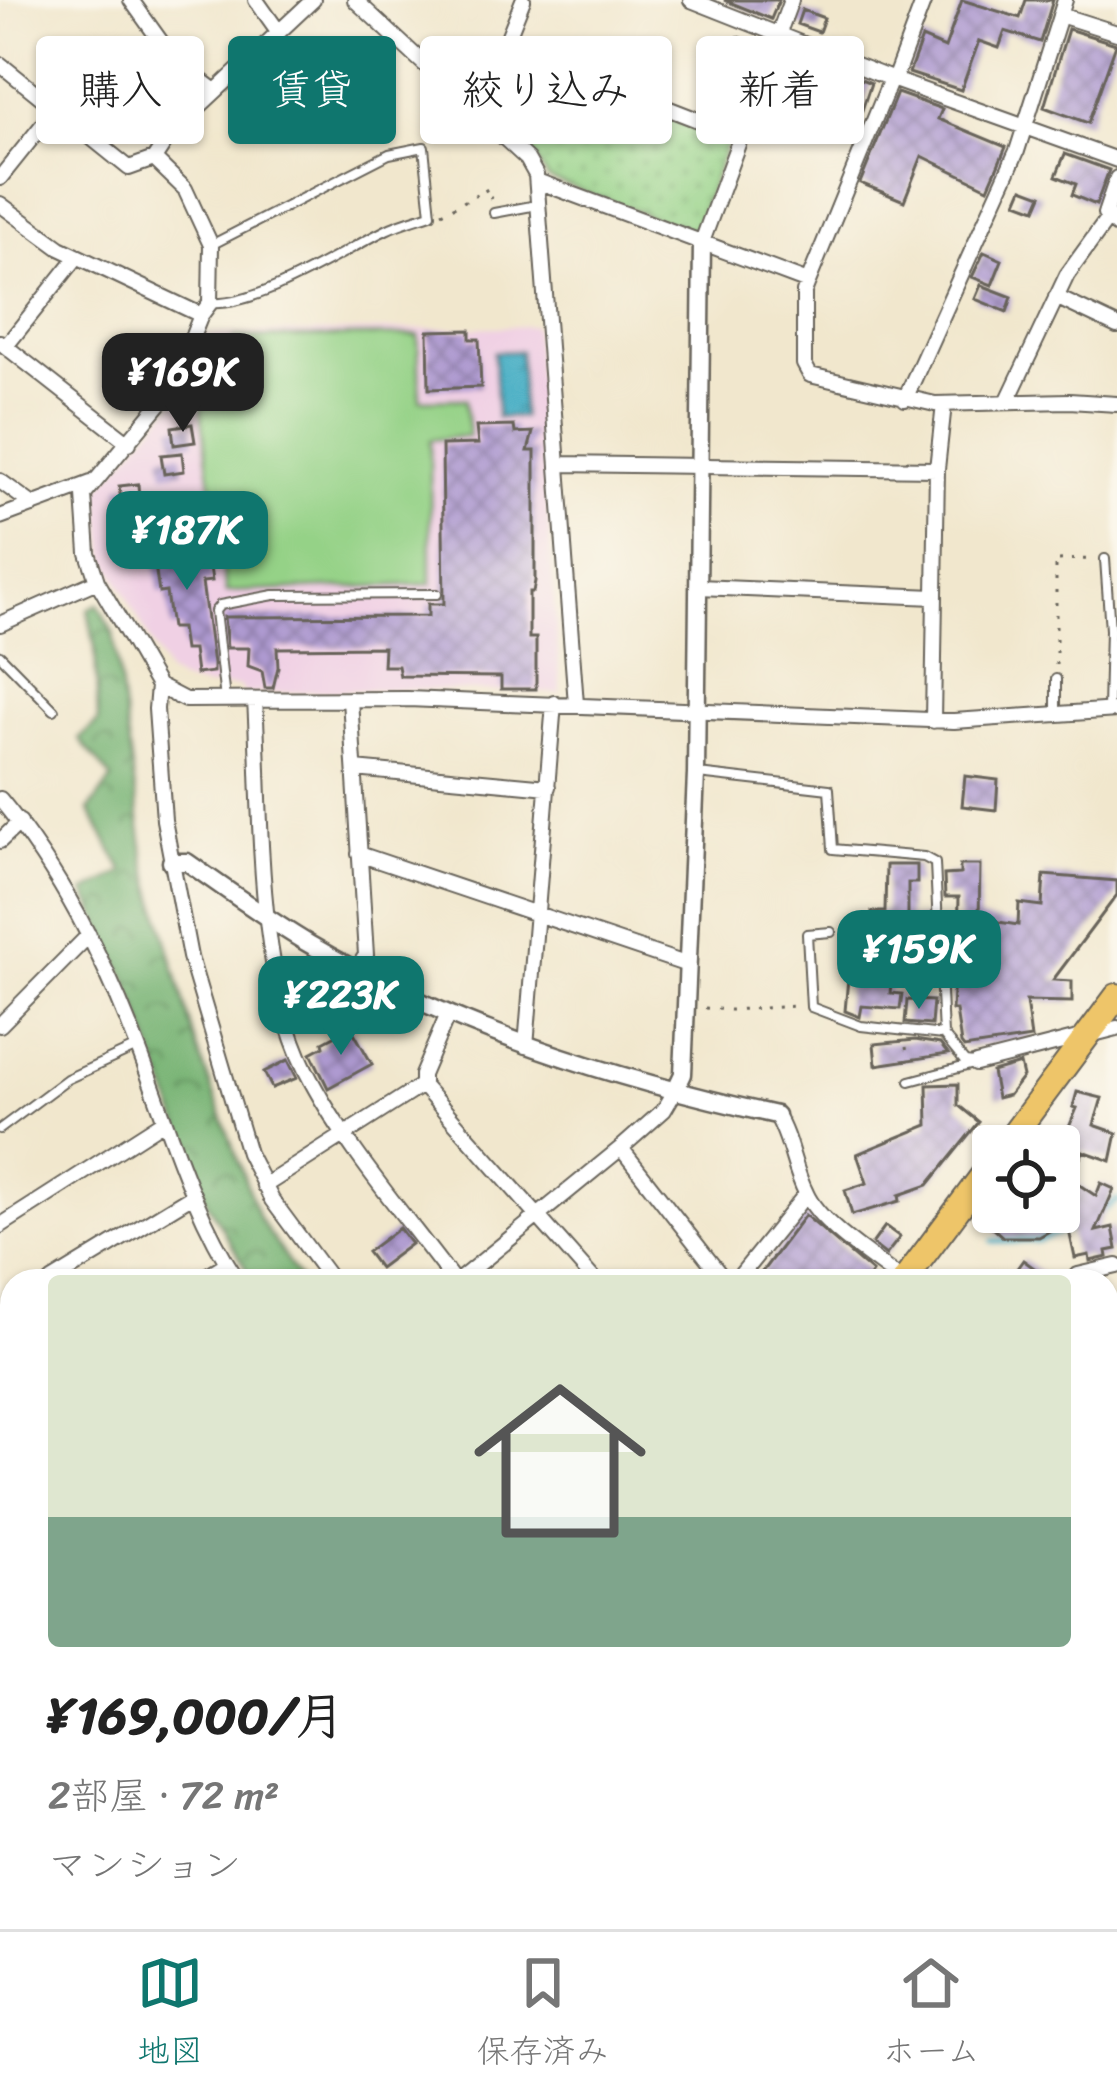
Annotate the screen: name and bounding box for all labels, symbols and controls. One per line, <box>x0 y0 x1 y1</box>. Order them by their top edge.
chip: 購入 <box>36 36 204 144</box>
chip: 賃貸 <box>228 36 396 144</box>
chip: 絞り込み <box>420 36 672 144</box>
chip: 新着 <box>696 36 864 144</box>
pin: ¥169K <box>99 333 267 435</box>
text: ¥169K <box>129 337 237 406</box>
pin: ¥187K <box>103 491 271 593</box>
text: ¥187K <box>133 495 241 564</box>
pin: ¥159K <box>835 910 1003 1012</box>
text: ¥159K <box>864 914 974 983</box>
pin: ¥223K <box>257 956 425 1058</box>
text: ¥223K <box>285 960 397 1029</box>
map controls <box>972 1125 1080 1233</box>
button: locate <box>972 1125 1080 1233</box>
icon: home <box>452 1353 668 1569</box>
text: ¥169,000/月 <box>48 1671 345 1761</box>
text: 2部屋 · 72 m² <box>48 1761 279 1830</box>
text: マンション <box>48 1830 241 1899</box>
tab: 地図 <box>137 1950 203 2080</box>
tab: 保存済み <box>477 1950 609 2080</box>
tab: ホーム <box>882 1950 980 2080</box>

